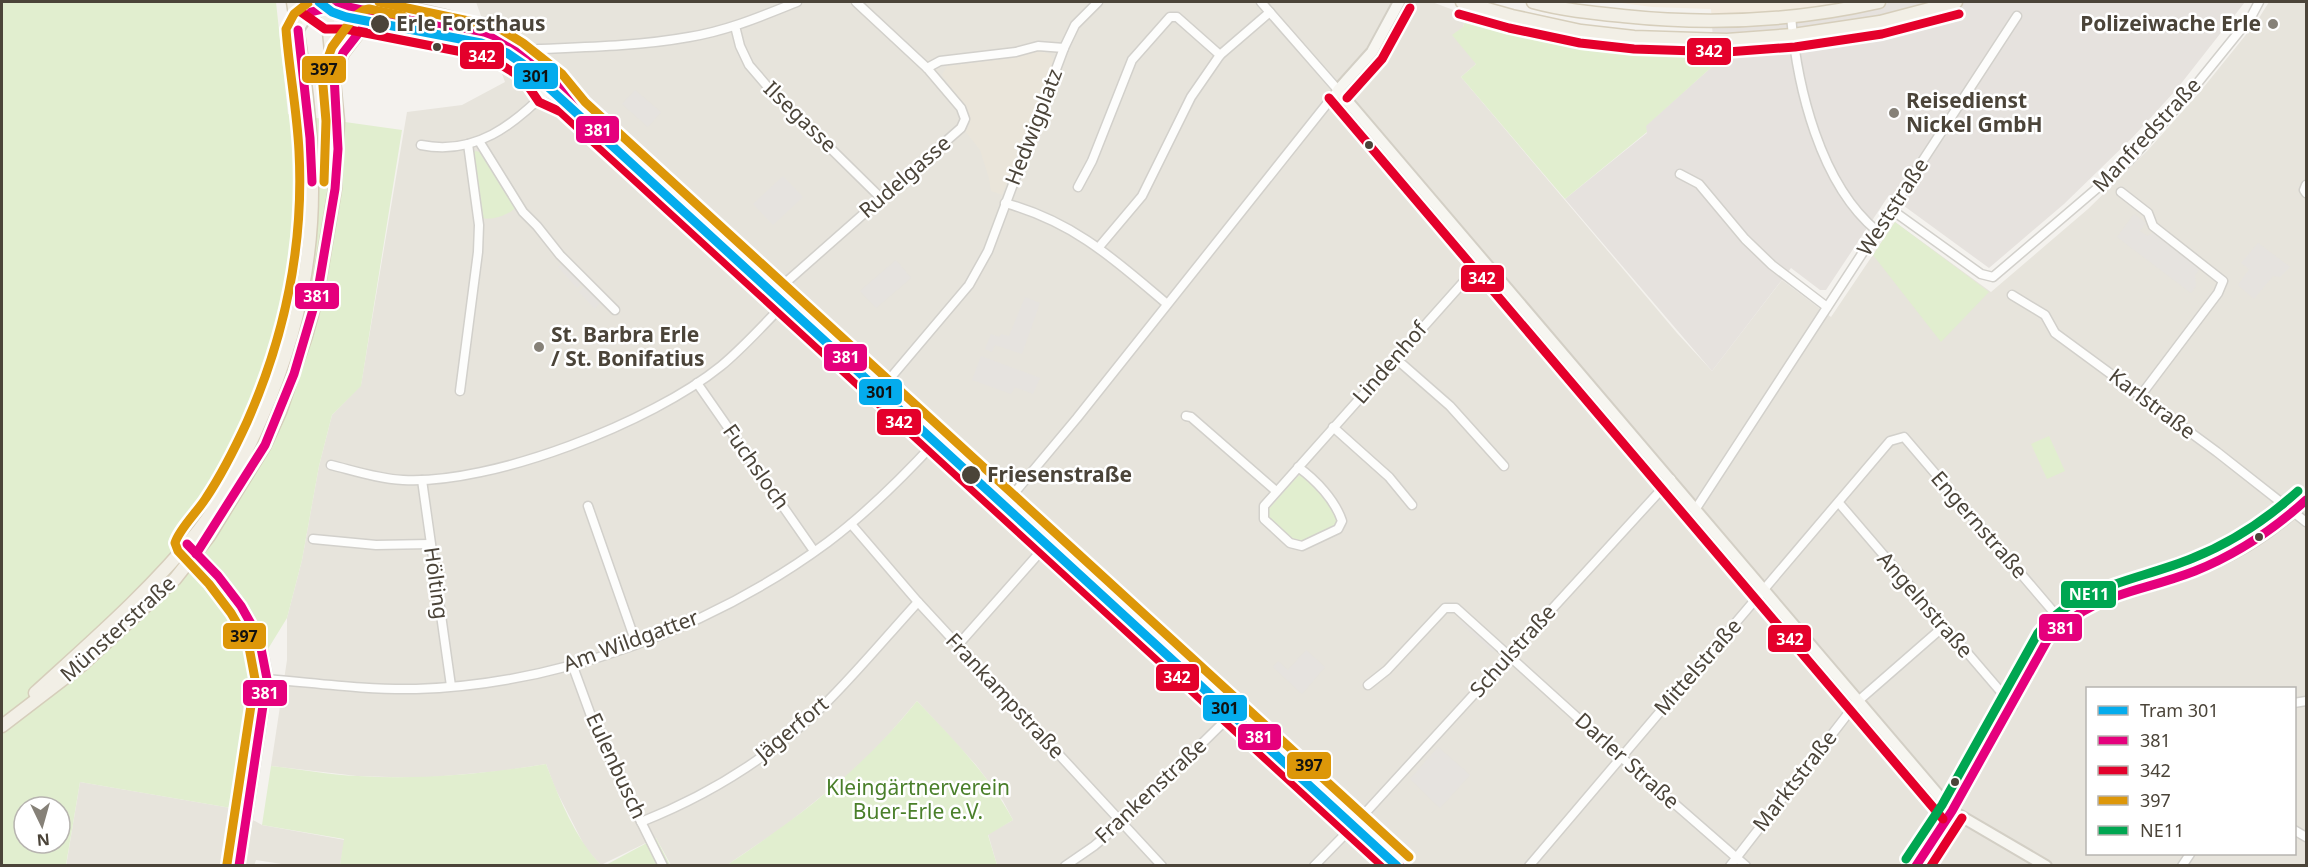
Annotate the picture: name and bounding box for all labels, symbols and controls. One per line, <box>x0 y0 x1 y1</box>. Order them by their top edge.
place label: Erle Forsthaus <box>396 9 546 37</box>
place label: Polizeiwache Erle <box>2080 9 2261 37</box>
marker: Erle Forsthaus <box>369 13 391 35</box>
marker: Polizeiwache Erle <box>2266 17 2280 31</box>
line badge: 342 <box>1686 37 1732 66</box>
text: 342 <box>1695 40 1723 62</box>
unlabelled marker <box>431 41 443 53</box>
line badge: 342 <box>459 41 505 70</box>
text: 342 <box>468 45 496 67</box>
line badge: 397 <box>301 55 347 84</box>
text: 397 <box>310 58 338 80</box>
line badge: 301 <box>513 62 559 90</box>
street label: Hedwigplatz <box>998 64 1068 189</box>
text: 301 <box>522 65 550 87</box>
street label: Manfredstraße <box>2086 71 2207 198</box>
street label: Ilsegasse <box>758 75 843 158</box>
place label: Reisedienst Nickel GmbH <box>1906 86 2042 138</box>
marker: Reisedienst Nickel GmbH <box>1887 106 1901 120</box>
line badge: 381 <box>575 115 620 144</box>
text: 381 <box>584 119 612 141</box>
street label: Rudelgasse <box>853 129 956 224</box>
unlabelled marker <box>1363 139 1375 151</box>
street label: Weststraße <box>1850 152 1934 261</box>
line badge: 342 <box>1460 264 1505 293</box>
text: 342 <box>1468 267 1496 289</box>
line badge: 381 <box>294 282 340 310</box>
text: 381 <box>303 285 331 307</box>
street label: Lindenhof <box>1346 314 1434 409</box>
place label: St. Barbra Erle / St. Bonifatius <box>551 320 705 372</box>
marker: St. Barbra Erle / St. Bonifatius <box>532 340 546 354</box>
line badge: 381 <box>823 343 868 372</box>
text: 381 <box>832 346 860 368</box>
street label: Karlstraße <box>2104 361 2202 445</box>
line badge: 301 <box>858 378 903 406</box>
text: 301 <box>866 381 894 403</box>
line badge: 342 <box>876 408 922 436</box>
text: 342 <box>885 411 913 433</box>
street label: Fuchsloch <box>717 418 796 515</box>
place label: Friesenstraße <box>987 460 1132 488</box>
marker: Friesenstraße <box>960 464 982 486</box>
street label: Engernstraße <box>1925 465 2034 584</box>
unlabelled marker <box>2253 531 2265 543</box>
street label: Hölting <box>418 545 456 621</box>
street label: Angelnstraße <box>1872 545 1980 663</box>
street label: Münsterstraße <box>54 569 181 687</box>
line badge: NE11 <box>2060 580 2117 609</box>
text: NE11 <box>2069 583 2109 605</box>
street label: Schulstraße <box>1463 598 1561 703</box>
street label: Am Wildgatter <box>559 602 703 678</box>
street label: Mittelstraße <box>1647 612 1747 721</box>
line badge: 381 <box>2038 613 2083 642</box>
text: 381 <box>2047 617 2075 639</box>
line badge: 397 <box>222 622 267 650</box>
line badge: 342 <box>1767 624 1812 653</box>
text: 397 <box>230 625 258 647</box>
street label: Frankampstraße <box>940 626 1071 764</box>
text: 342 <box>1776 628 1804 650</box>
line badge: 342 <box>1155 663 1200 692</box>
text: 342 <box>1163 666 1191 688</box>
line badge: 381 <box>242 679 288 707</box>
text: 381 <box>251 682 279 704</box>
legend <box>2086 687 2296 855</box>
street label: Jägerfort <box>747 689 834 768</box>
line badge: 301 <box>1202 694 1248 722</box>
text: 301 <box>1211 697 1239 719</box>
text: Tram 301 <box>2140 698 2219 722</box>
street label: Darler Straße <box>1569 706 1686 815</box>
street label: Eulenbusch <box>580 708 654 823</box>
line badge: 381 <box>1237 723 1282 751</box>
street label: Marktstraße <box>1746 724 1843 837</box>
text: 381 <box>1245 726 1273 748</box>
text: 381 <box>2140 728 2171 752</box>
street label: Frankenstraße <box>1089 731 1212 849</box>
line badge: 397 <box>1286 751 1332 780</box>
text: 397 <box>1295 754 1323 776</box>
text: 342 <box>2140 758 2171 782</box>
park label: Kleingärtnerverein Buer-Erle e.V. <box>826 773 1010 825</box>
unlabelled marker <box>1949 776 1961 788</box>
text: 397 <box>2140 788 2171 812</box>
north arrow <box>12 795 72 855</box>
text: NE11 <box>2140 818 2184 842</box>
text: N <box>36 828 51 851</box>

